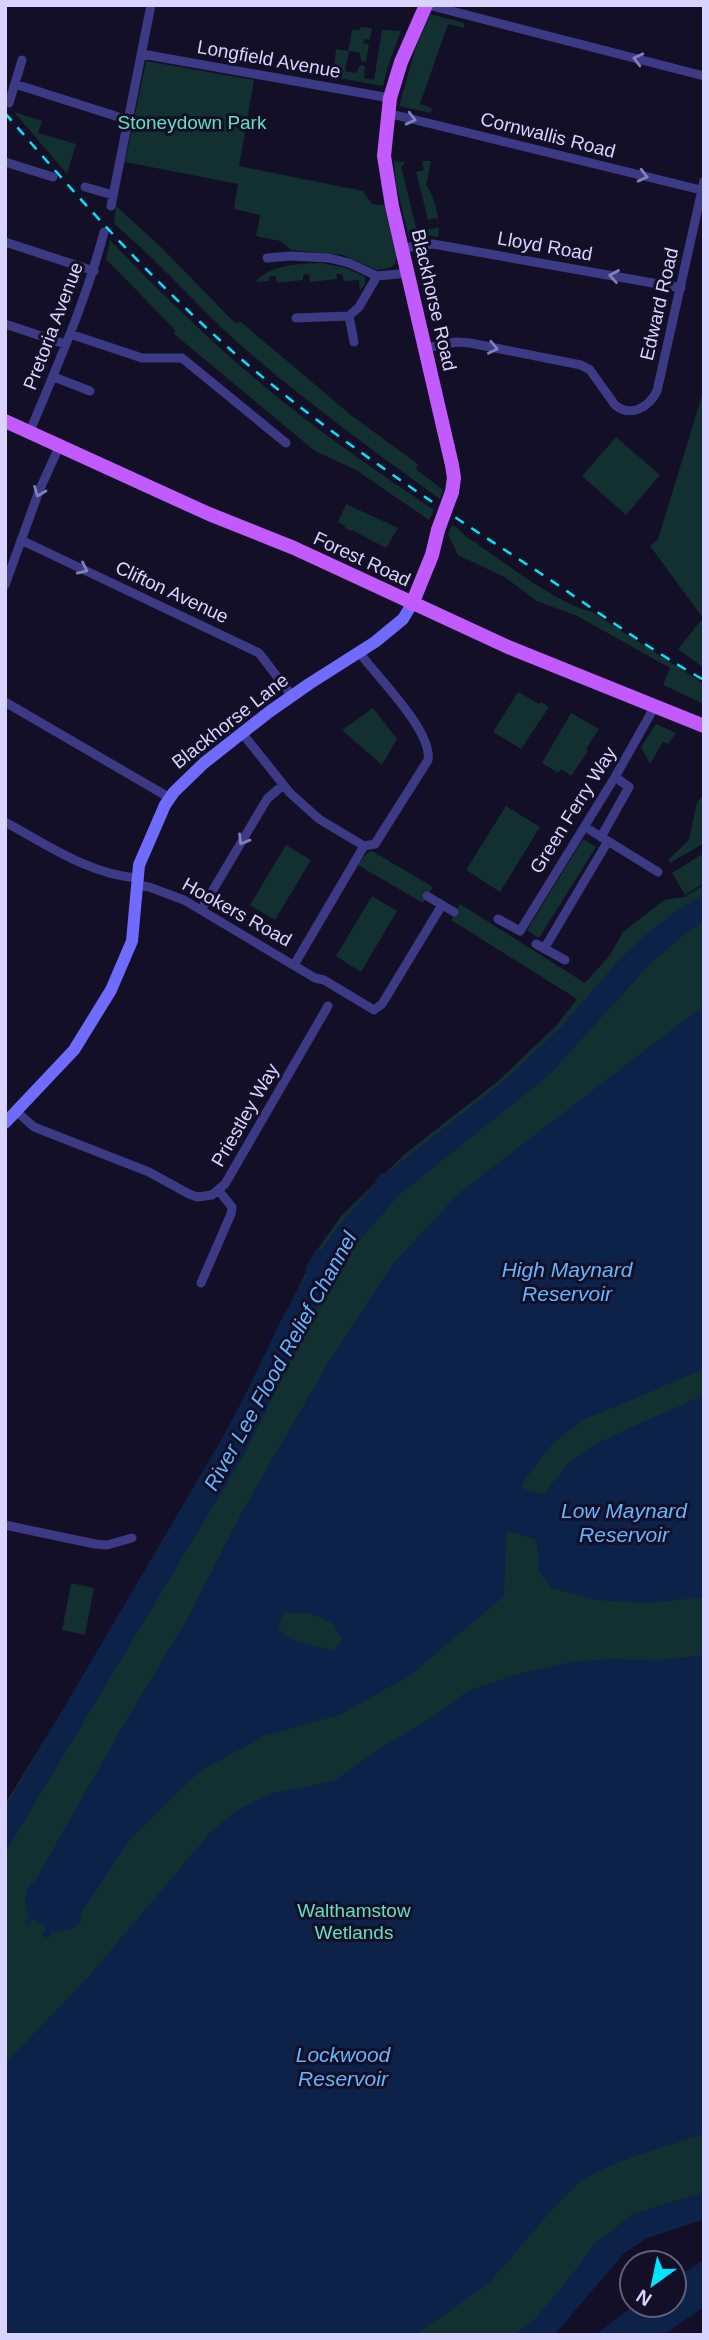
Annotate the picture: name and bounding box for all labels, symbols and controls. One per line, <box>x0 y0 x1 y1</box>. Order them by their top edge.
street label: Longfield Avenue <box>196 36 342 82</box>
one-way arrow <box>632 53 644 67</box>
street label: Cornwallis Road <box>478 108 618 162</box>
one-way arrow <box>404 111 416 125</box>
park label: Stoneydown Park <box>118 112 267 133</box>
one-way arrow <box>637 168 649 182</box>
street label: Blackhorse Road <box>407 227 461 373</box>
street label: Lloyd Road <box>496 227 594 265</box>
street label: Edward Road <box>636 246 682 362</box>
street label: Pretoria Avenue <box>19 259 87 393</box>
one-way arrow <box>608 269 620 284</box>
one-way arrow <box>487 340 499 354</box>
one-way arrow <box>34 485 48 497</box>
street label: Forest Road <box>310 527 414 591</box>
street label: Clifton Avenue <box>112 557 232 627</box>
one-way arrow <box>76 561 88 575</box>
street label: Blackhorse Lane <box>168 669 292 773</box>
street label: Green Ferry Way <box>526 743 621 877</box>
one-way arrow <box>238 832 251 845</box>
street label: Hookers Road <box>179 873 295 951</box>
street label: Priestley Way <box>207 1059 283 1170</box>
water label: River Lee Flood Relief Channel <box>199 1227 361 1494</box>
water label: High Maynard Reservoir <box>502 1258 634 1305</box>
water label: Low Maynard Reservoir <box>561 1499 688 1546</box>
park label: Walthamstow Wetlands <box>297 1900 411 1943</box>
water label: Lockwood Reservoir <box>296 2043 392 2090</box>
north arrow <box>618 2249 688 2319</box>
text: N <box>633 2285 655 2310</box>

